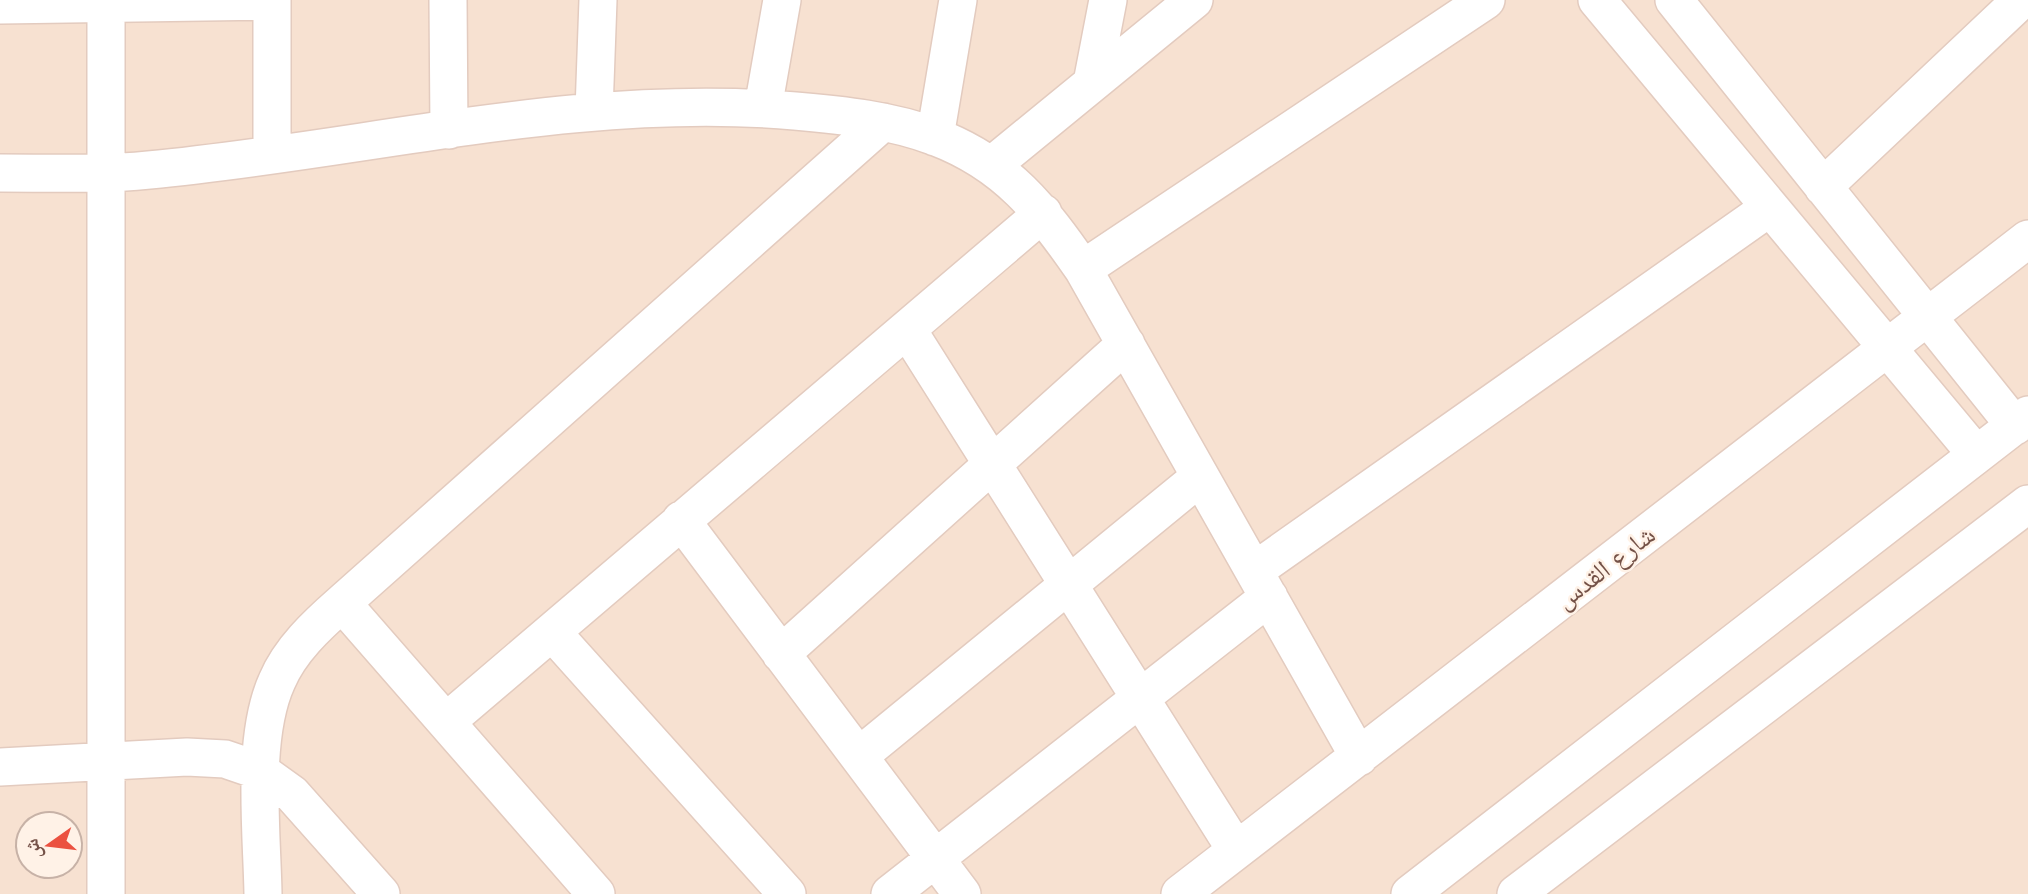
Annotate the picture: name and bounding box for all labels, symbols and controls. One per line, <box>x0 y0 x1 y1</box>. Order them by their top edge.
street label: شارع القدس <box>1547 516 1663 618</box>
north arrow <box>14 810 84 880</box>
text: ش <box>17 836 49 862</box>

